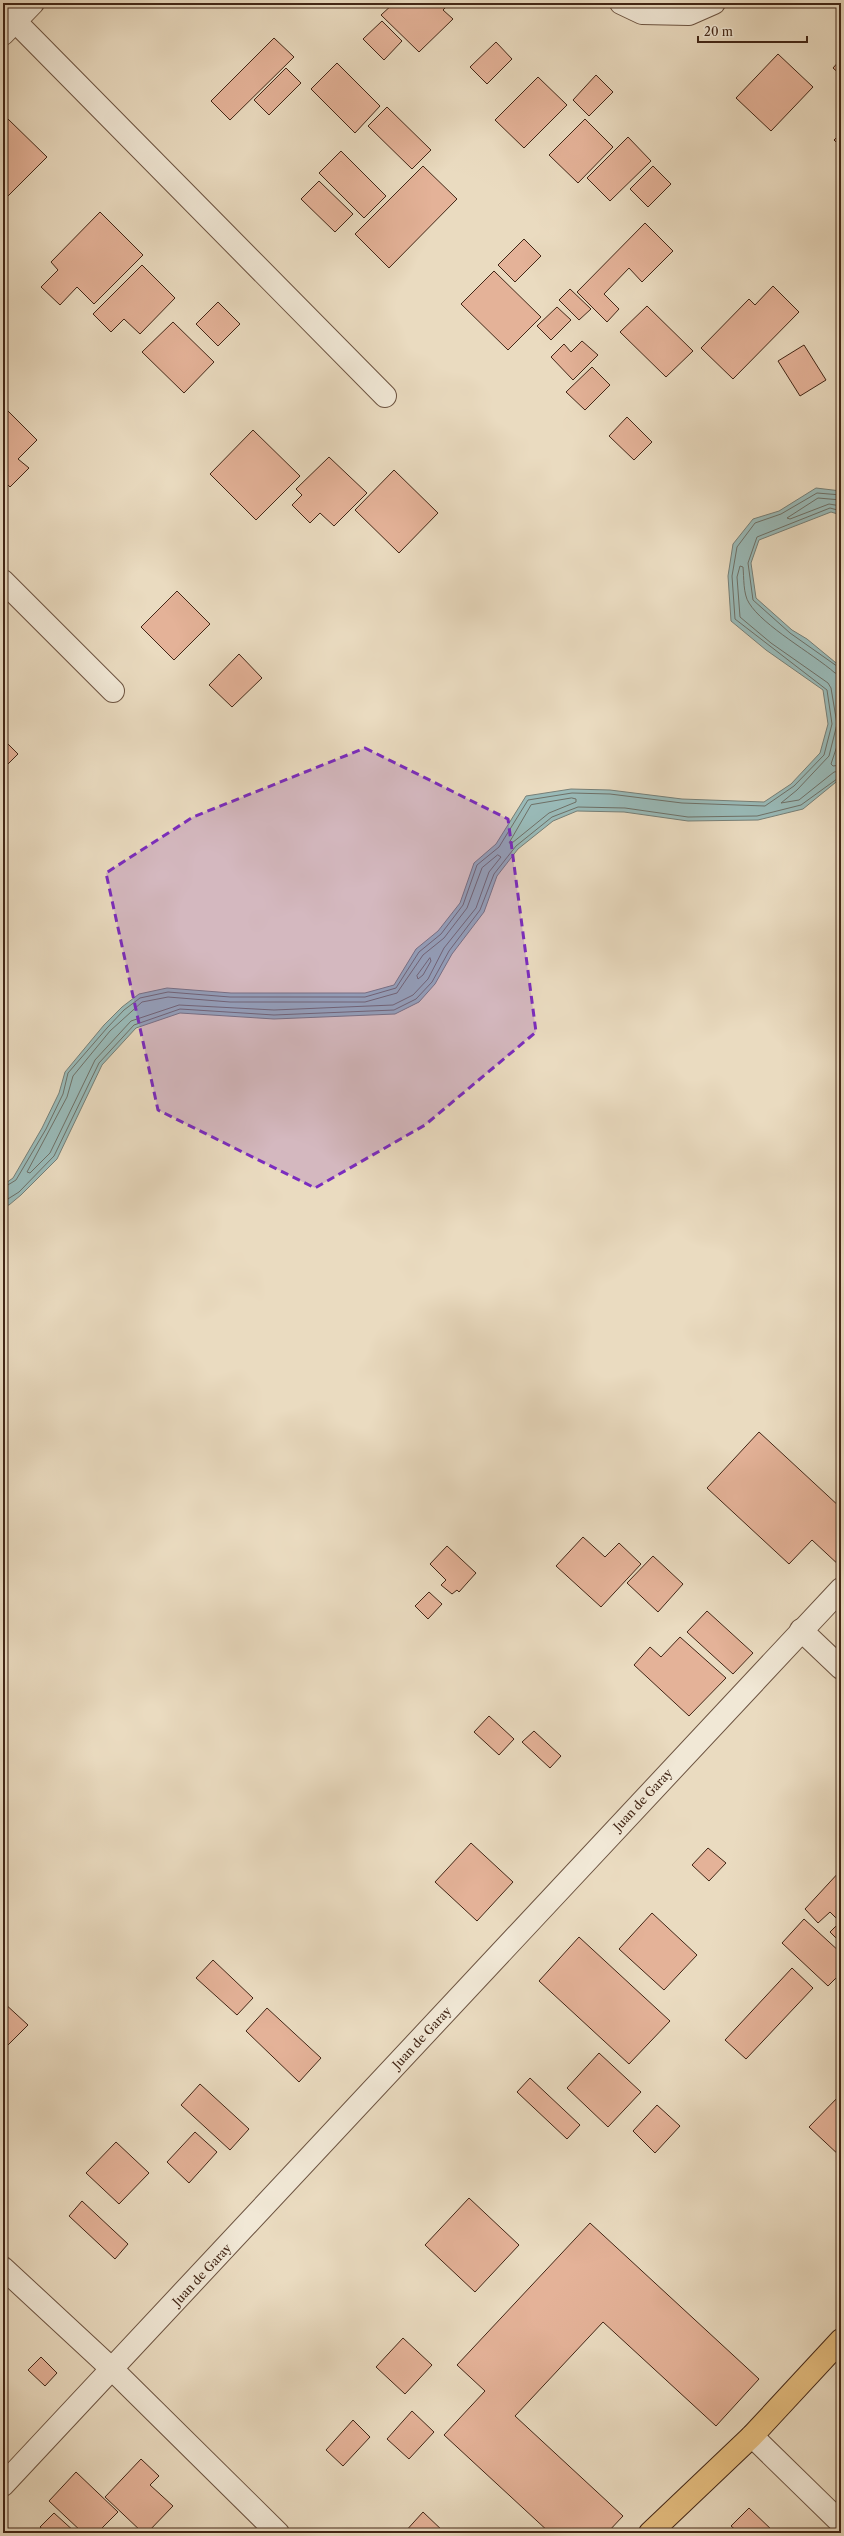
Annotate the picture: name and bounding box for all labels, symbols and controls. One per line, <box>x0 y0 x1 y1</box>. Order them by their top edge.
scale bar <box>698 18 807 44</box>
text: 20 m <box>704 24 733 39</box>
street label: Juan de Garay <box>609 1765 675 1835</box>
street label: Juan de Garay <box>388 2003 454 2073</box>
street label: Juan de Garay <box>168 2240 234 2310</box>

